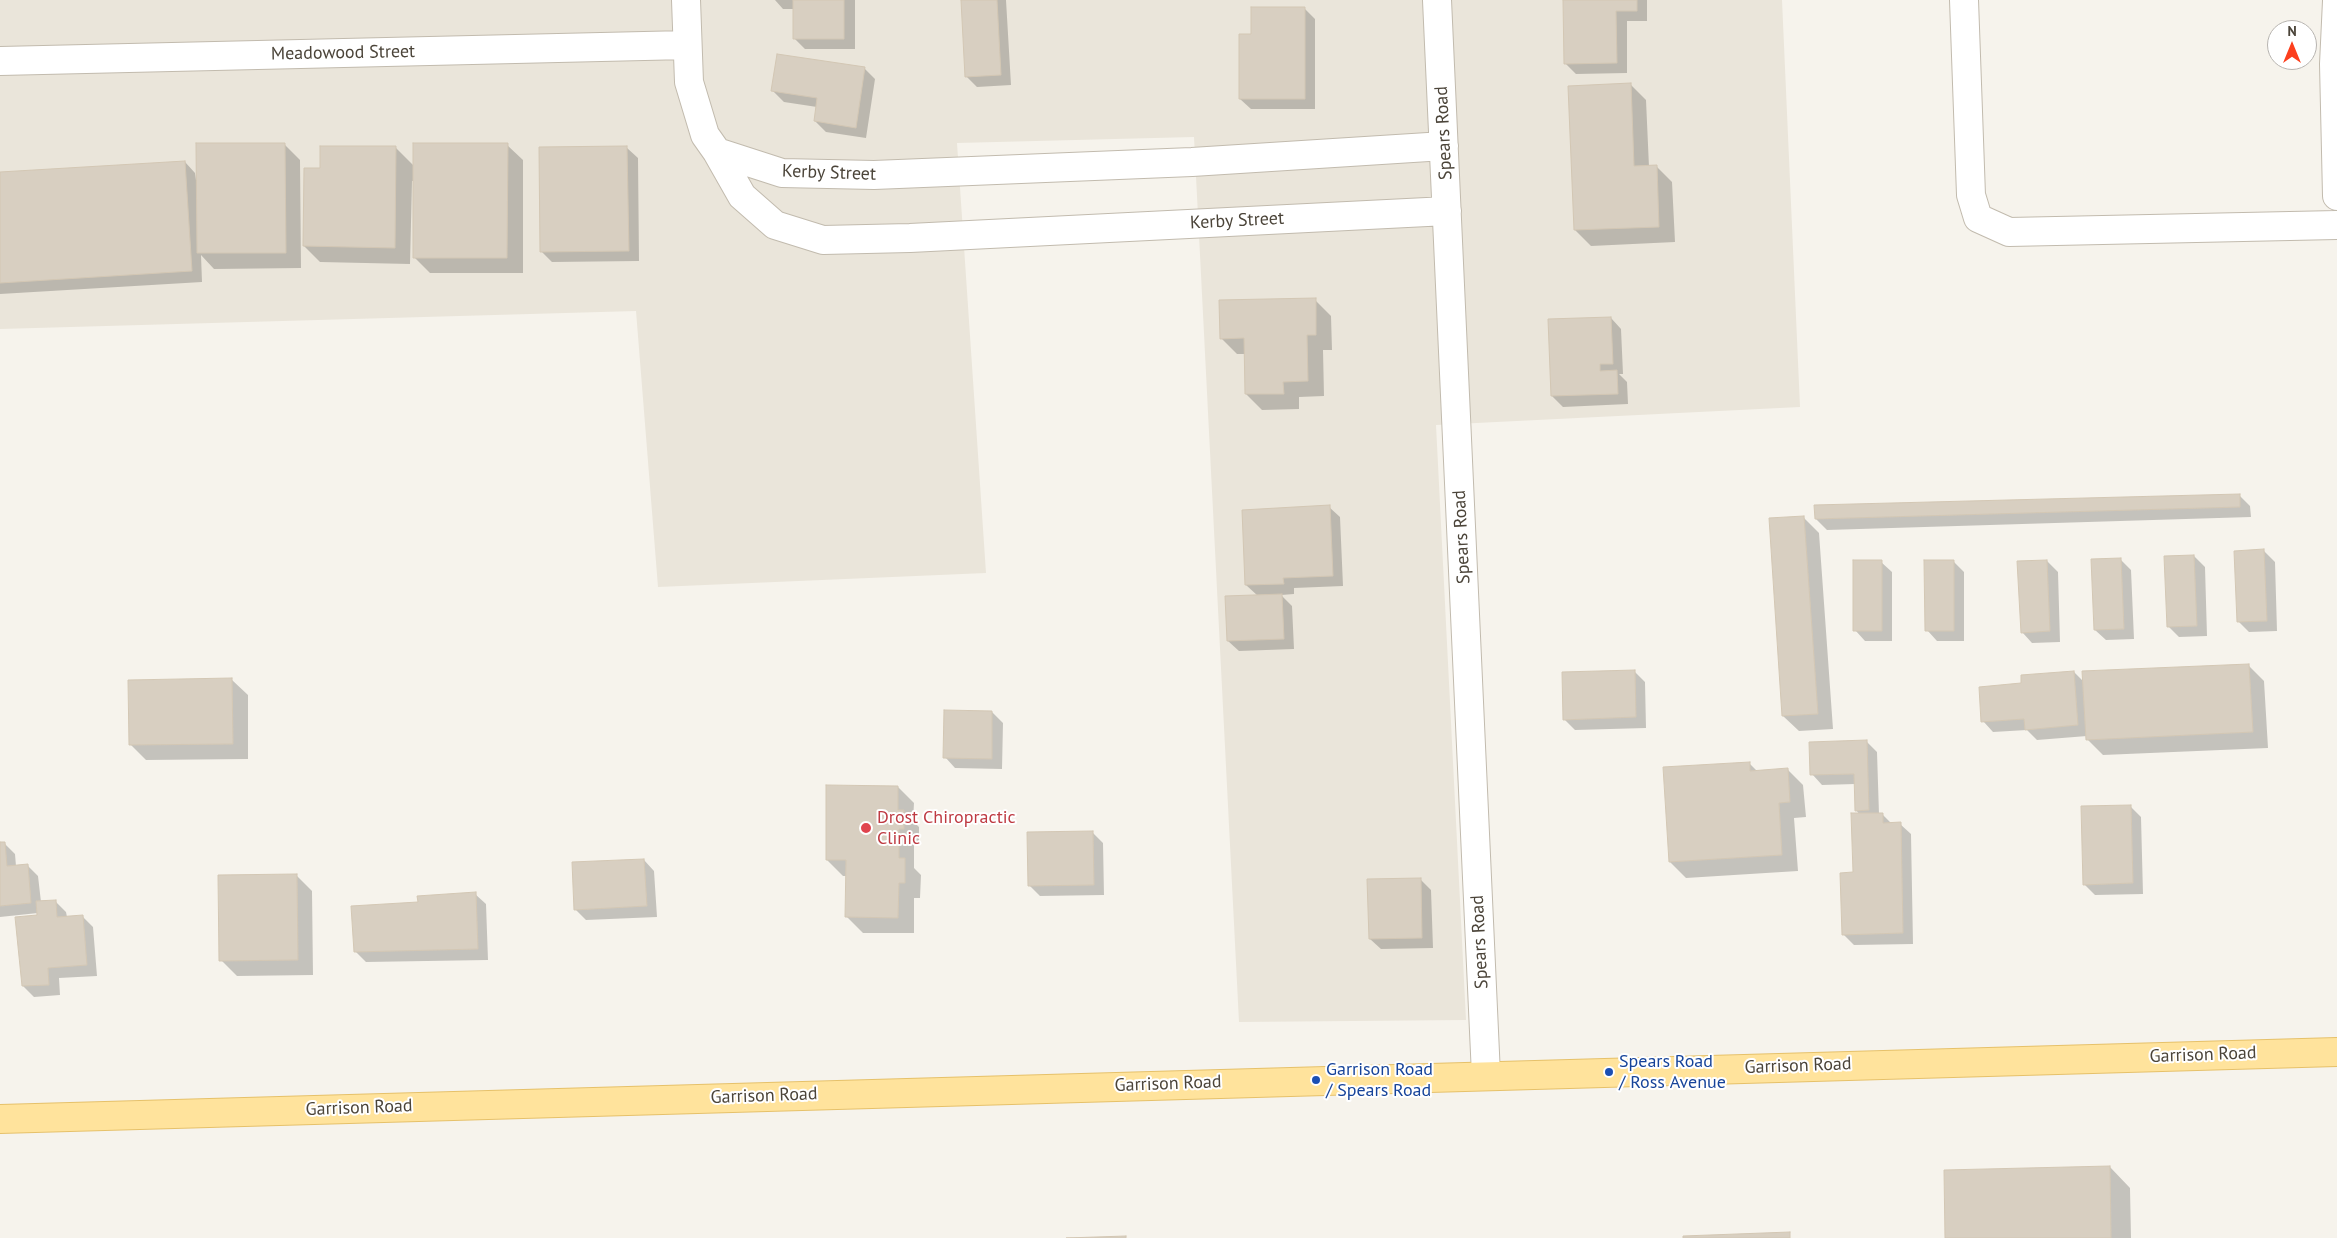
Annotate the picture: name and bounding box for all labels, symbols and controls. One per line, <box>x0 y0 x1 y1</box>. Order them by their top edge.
north arrow <box>2267 20 2317 70</box>
text: N <box>2287 22 2297 40</box>
street label: Meadowood Street <box>271 41 415 65</box>
street label: Spears Road <box>1431 86 1457 180</box>
street label: Kerby Street <box>782 161 876 185</box>
street label: Kerby Street <box>1189 208 1285 234</box>
street label: Spears Road <box>1449 490 1475 584</box>
place label: Drost Chiropractic Clinic <box>877 807 1016 850</box>
marker: Drost Chiropractic Clinic <box>859 821 873 835</box>
street label: Spears Road <box>1467 895 1493 989</box>
street label: Garrison Road <box>2149 1042 2257 1068</box>
place label: Spears Road / Ross Avenue <box>1619 1051 1726 1094</box>
street label: Garrison Road <box>1744 1053 1852 1079</box>
place label: Garrison Road / Spears Road <box>1326 1059 1433 1102</box>
marker: Spears Road / Ross Avenue <box>1603 1066 1615 1078</box>
street label: Garrison Road <box>1114 1071 1222 1097</box>
marker: Garrison Road / Spears Road <box>1310 1074 1322 1086</box>
street label: Garrison Road <box>710 1083 818 1109</box>
street label: Garrison Road <box>305 1095 413 1121</box>

